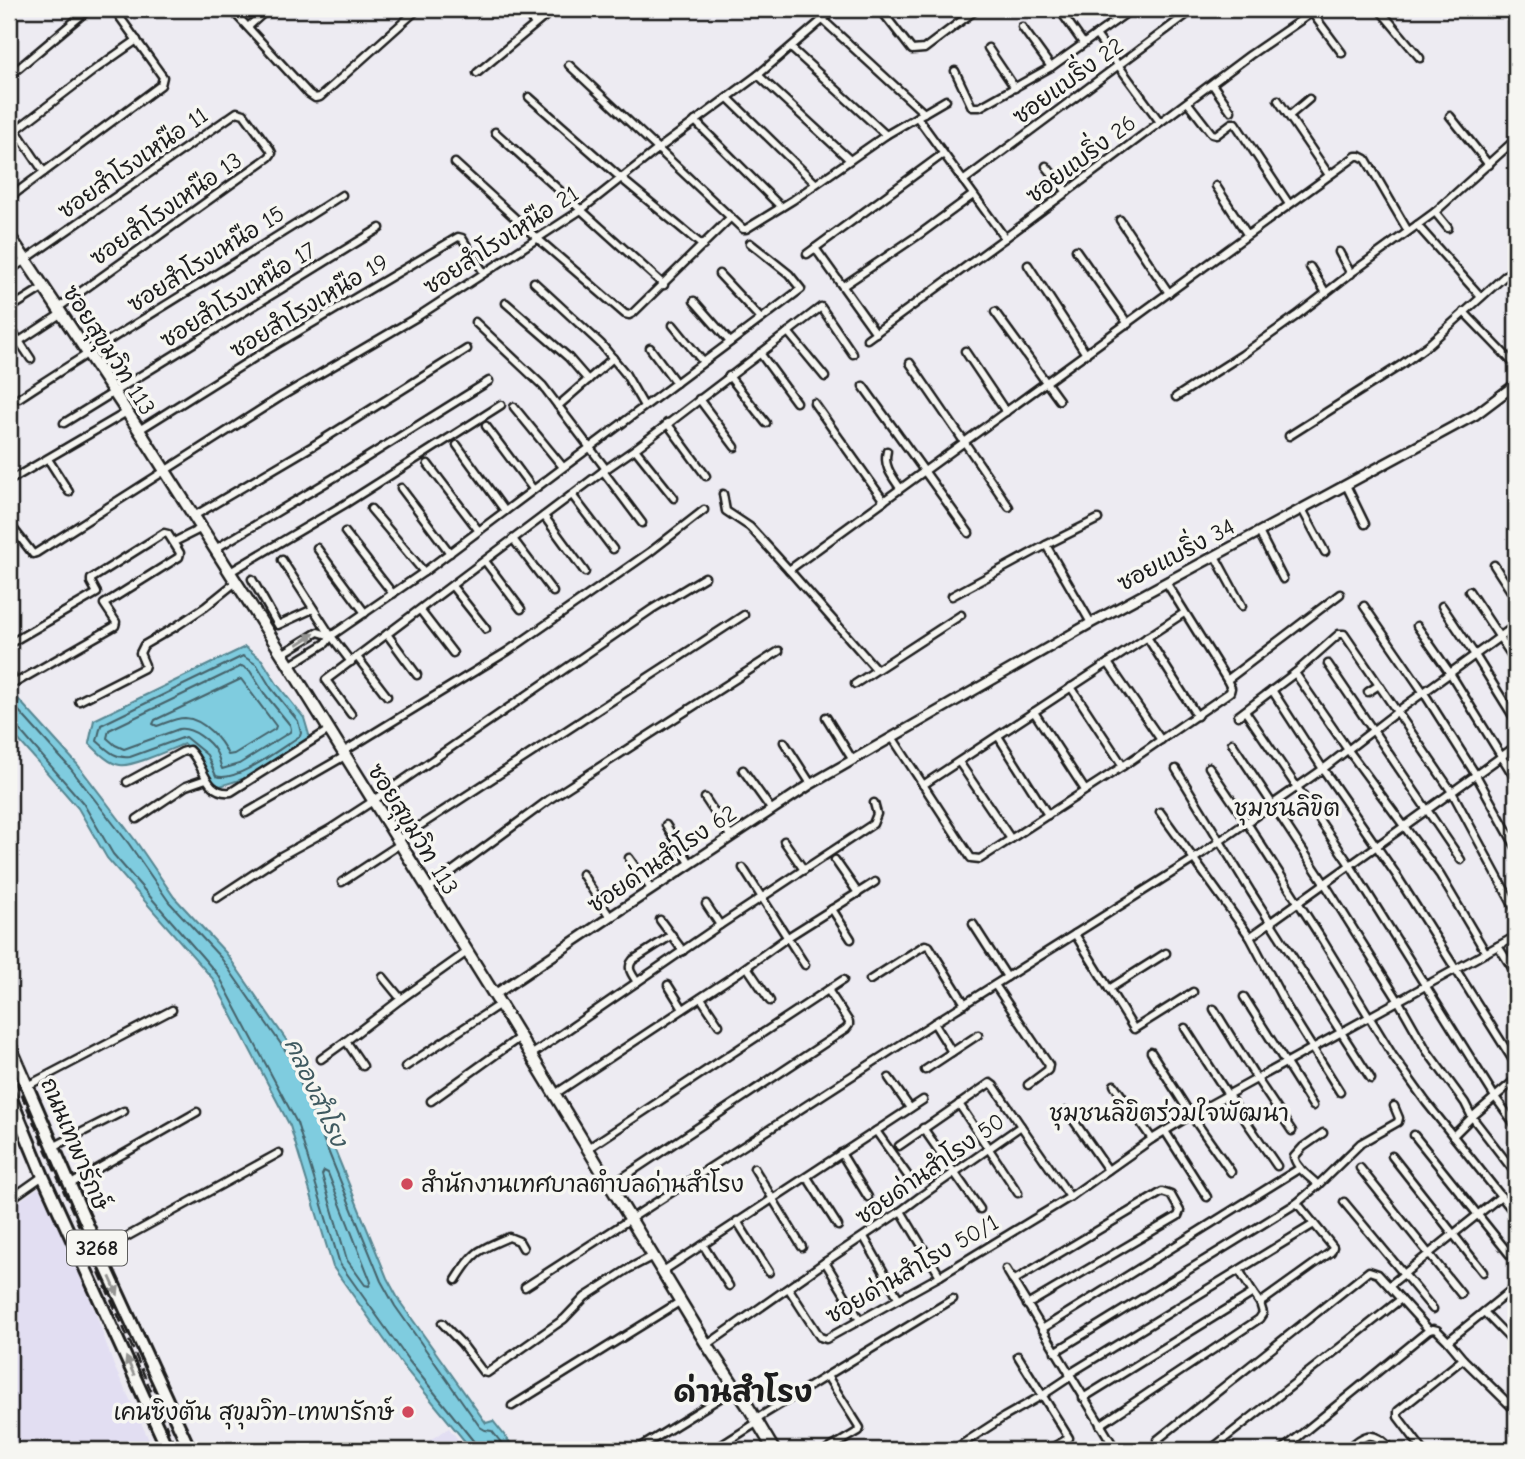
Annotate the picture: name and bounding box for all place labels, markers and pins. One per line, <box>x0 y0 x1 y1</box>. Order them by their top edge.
place label: สำนักงานเทศบาลตำบลด่านสำโรง <box>421 1168 744 1198</box>
marker: สำนักงานเทศบาลตำบลด่านสำโรง <box>399 1176 415 1192</box>
place label: เคนซิงตัน สุขุมวิท-เทพารักษ์ <box>113 1396 395 1430</box>
marker: เคนซิงตัน สุขุมวิท-เทพารักษ์ <box>400 1404 416 1420</box>

